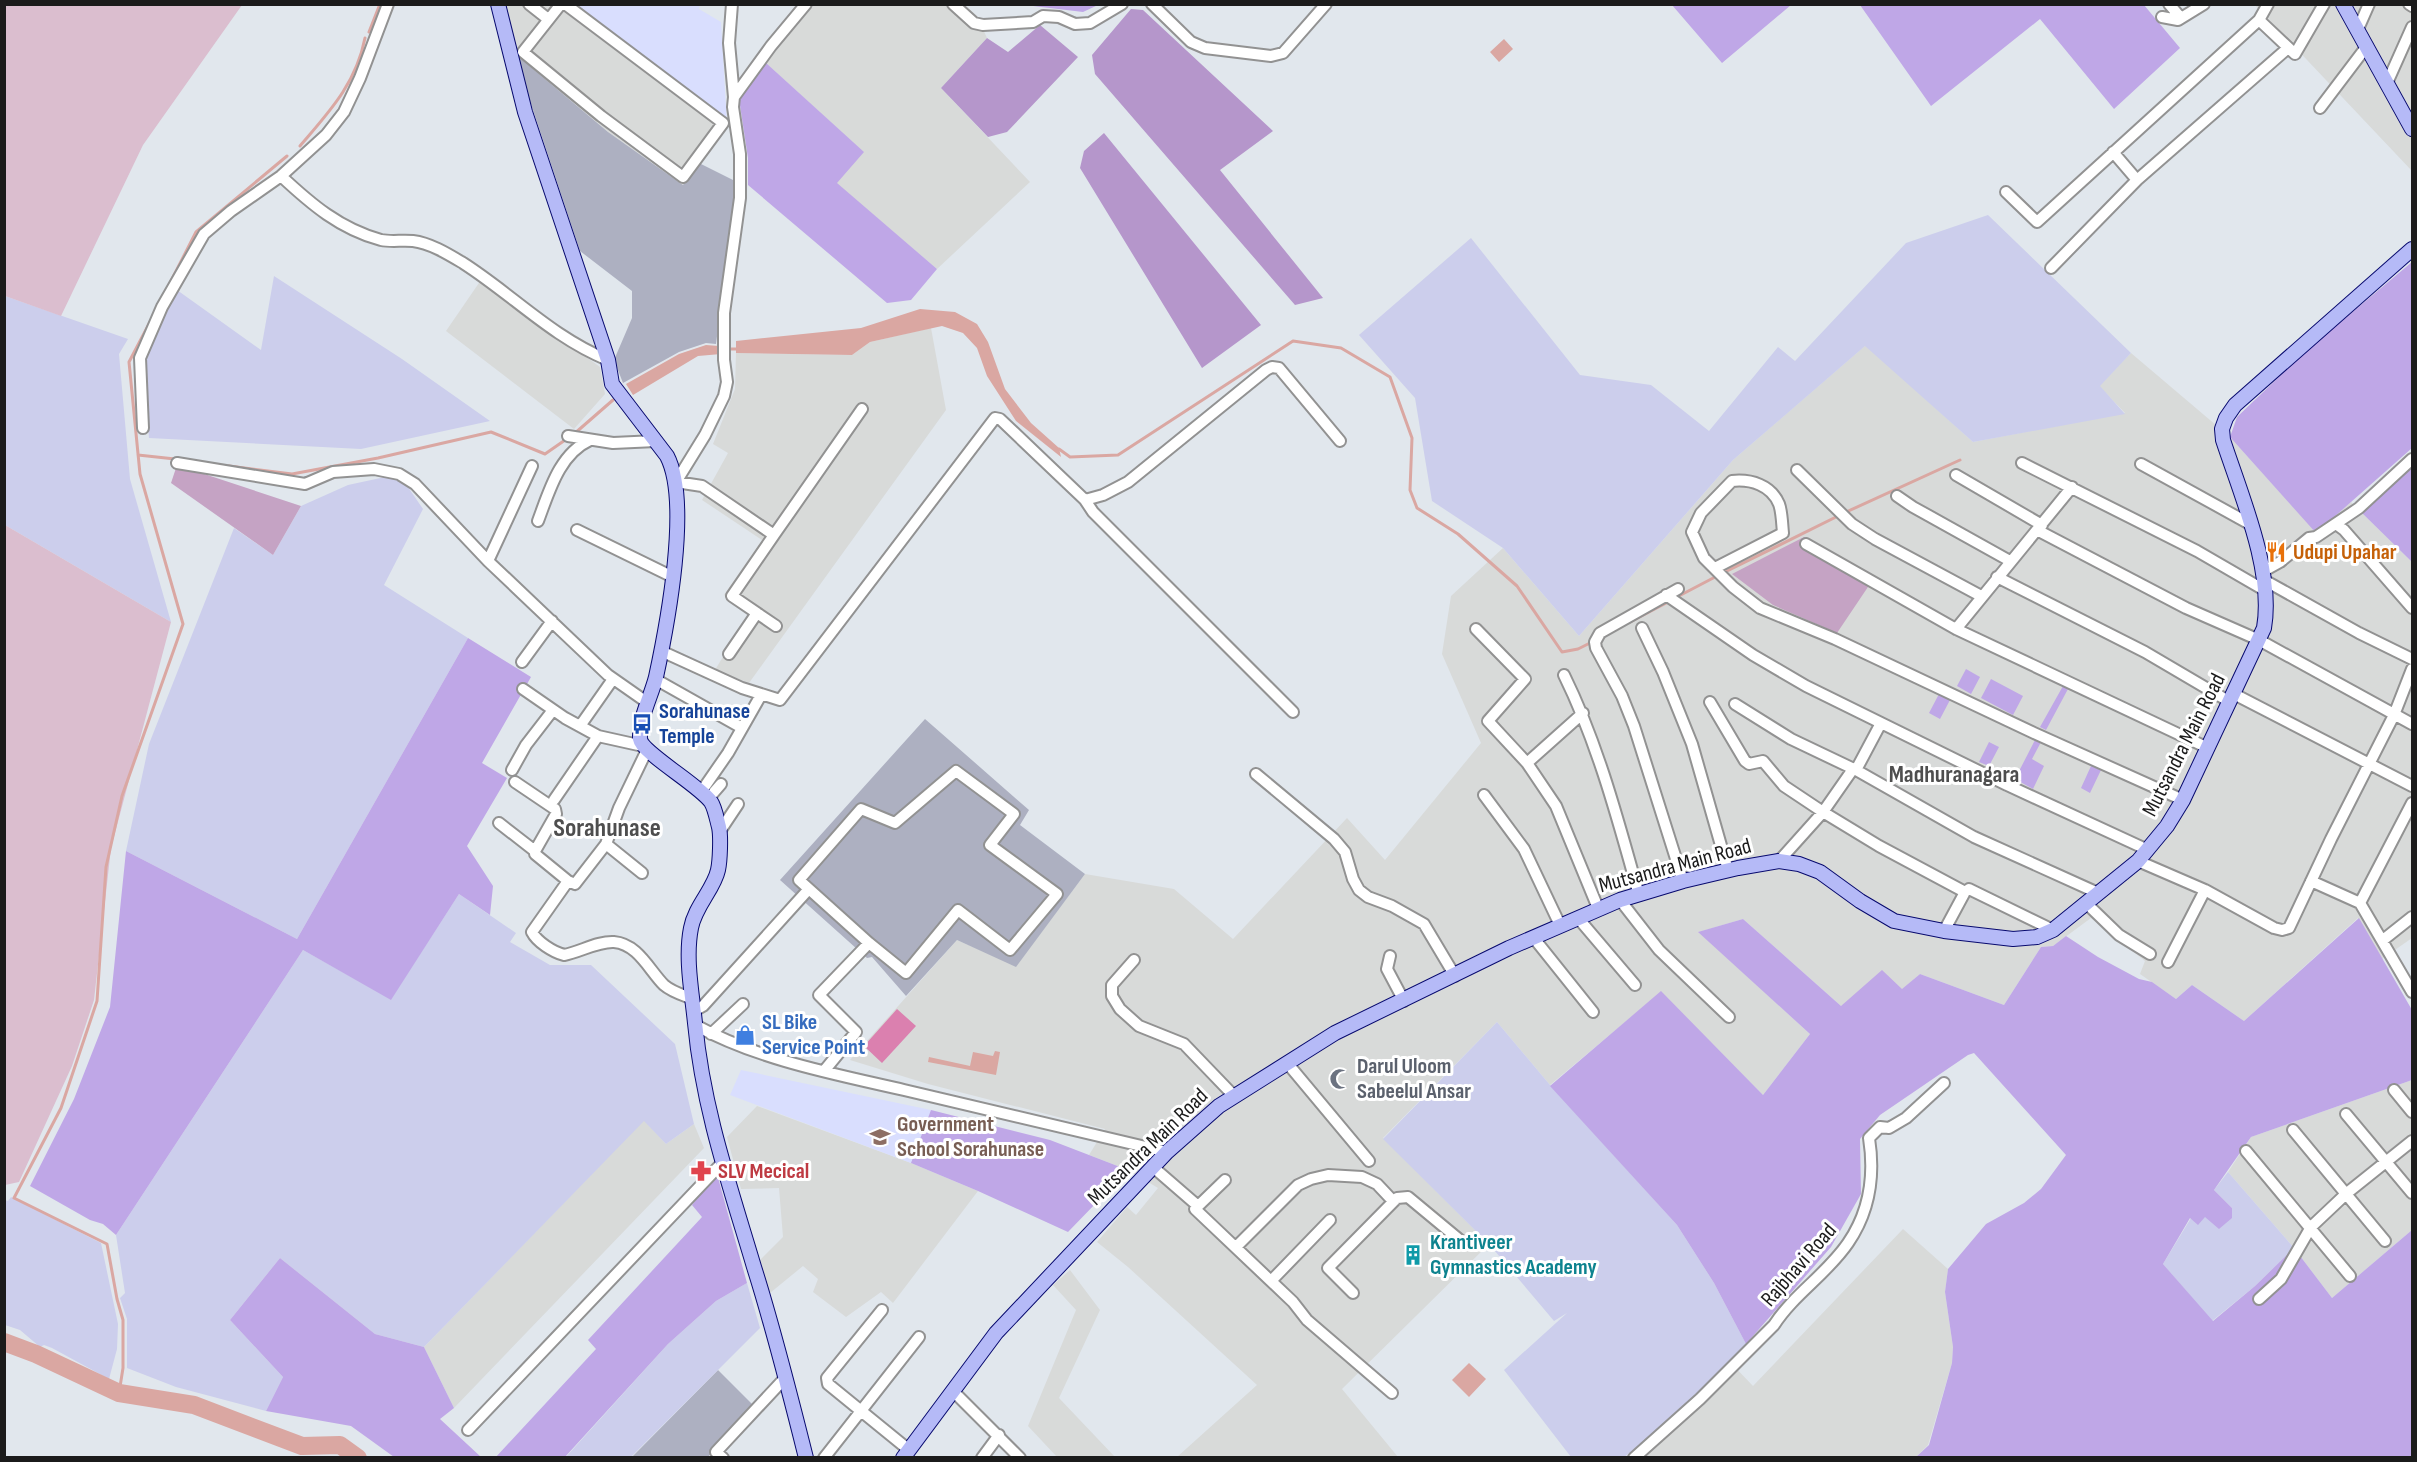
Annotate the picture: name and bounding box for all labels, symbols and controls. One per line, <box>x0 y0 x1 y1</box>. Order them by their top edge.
place label: Udupi Upahar <box>2293 539 2397 566</box>
restaurant icon: Udupi Upahar <box>2264 540 2288 564</box>
street label: Mutsandra Main Road <box>2136 669 2232 821</box>
place label: Sorahunase Temple <box>659 698 750 750</box>
bus stop icon: Sorahunase Temple <box>630 712 654 736</box>
district label: Madhuranagara <box>1889 760 2019 789</box>
district label: Sorahunase <box>553 813 661 844</box>
street label: Mutsandra Main Road <box>1596 833 1754 899</box>
place label: SL Bike Service Point <box>762 1009 865 1061</box>
shop icon: SL Bike Service Point <box>733 1023 757 1047</box>
place label: Darul Uloom Sabeelul Ansar <box>1357 1053 1471 1105</box>
mosque icon: Darul Uloom Sabeelul Ansar <box>1328 1067 1352 1091</box>
street label: Mutsandra Main Road <box>1082 1083 1214 1211</box>
place label: Government School Sorahunase <box>897 1111 1044 1163</box>
school or university icon: Government School Sorahunase <box>868 1125 892 1149</box>
place label: SLV Mecical <box>718 1158 809 1185</box>
pharmacy icon: SLV Mecical <box>689 1159 713 1183</box>
street label: Rajbhavi Road <box>1755 1218 1843 1312</box>
place label: Krantiveer Gymnastics Academy <box>1430 1229 1597 1281</box>
building icon: Krantiveer Gymnastics Academy <box>1401 1243 1425 1267</box>

